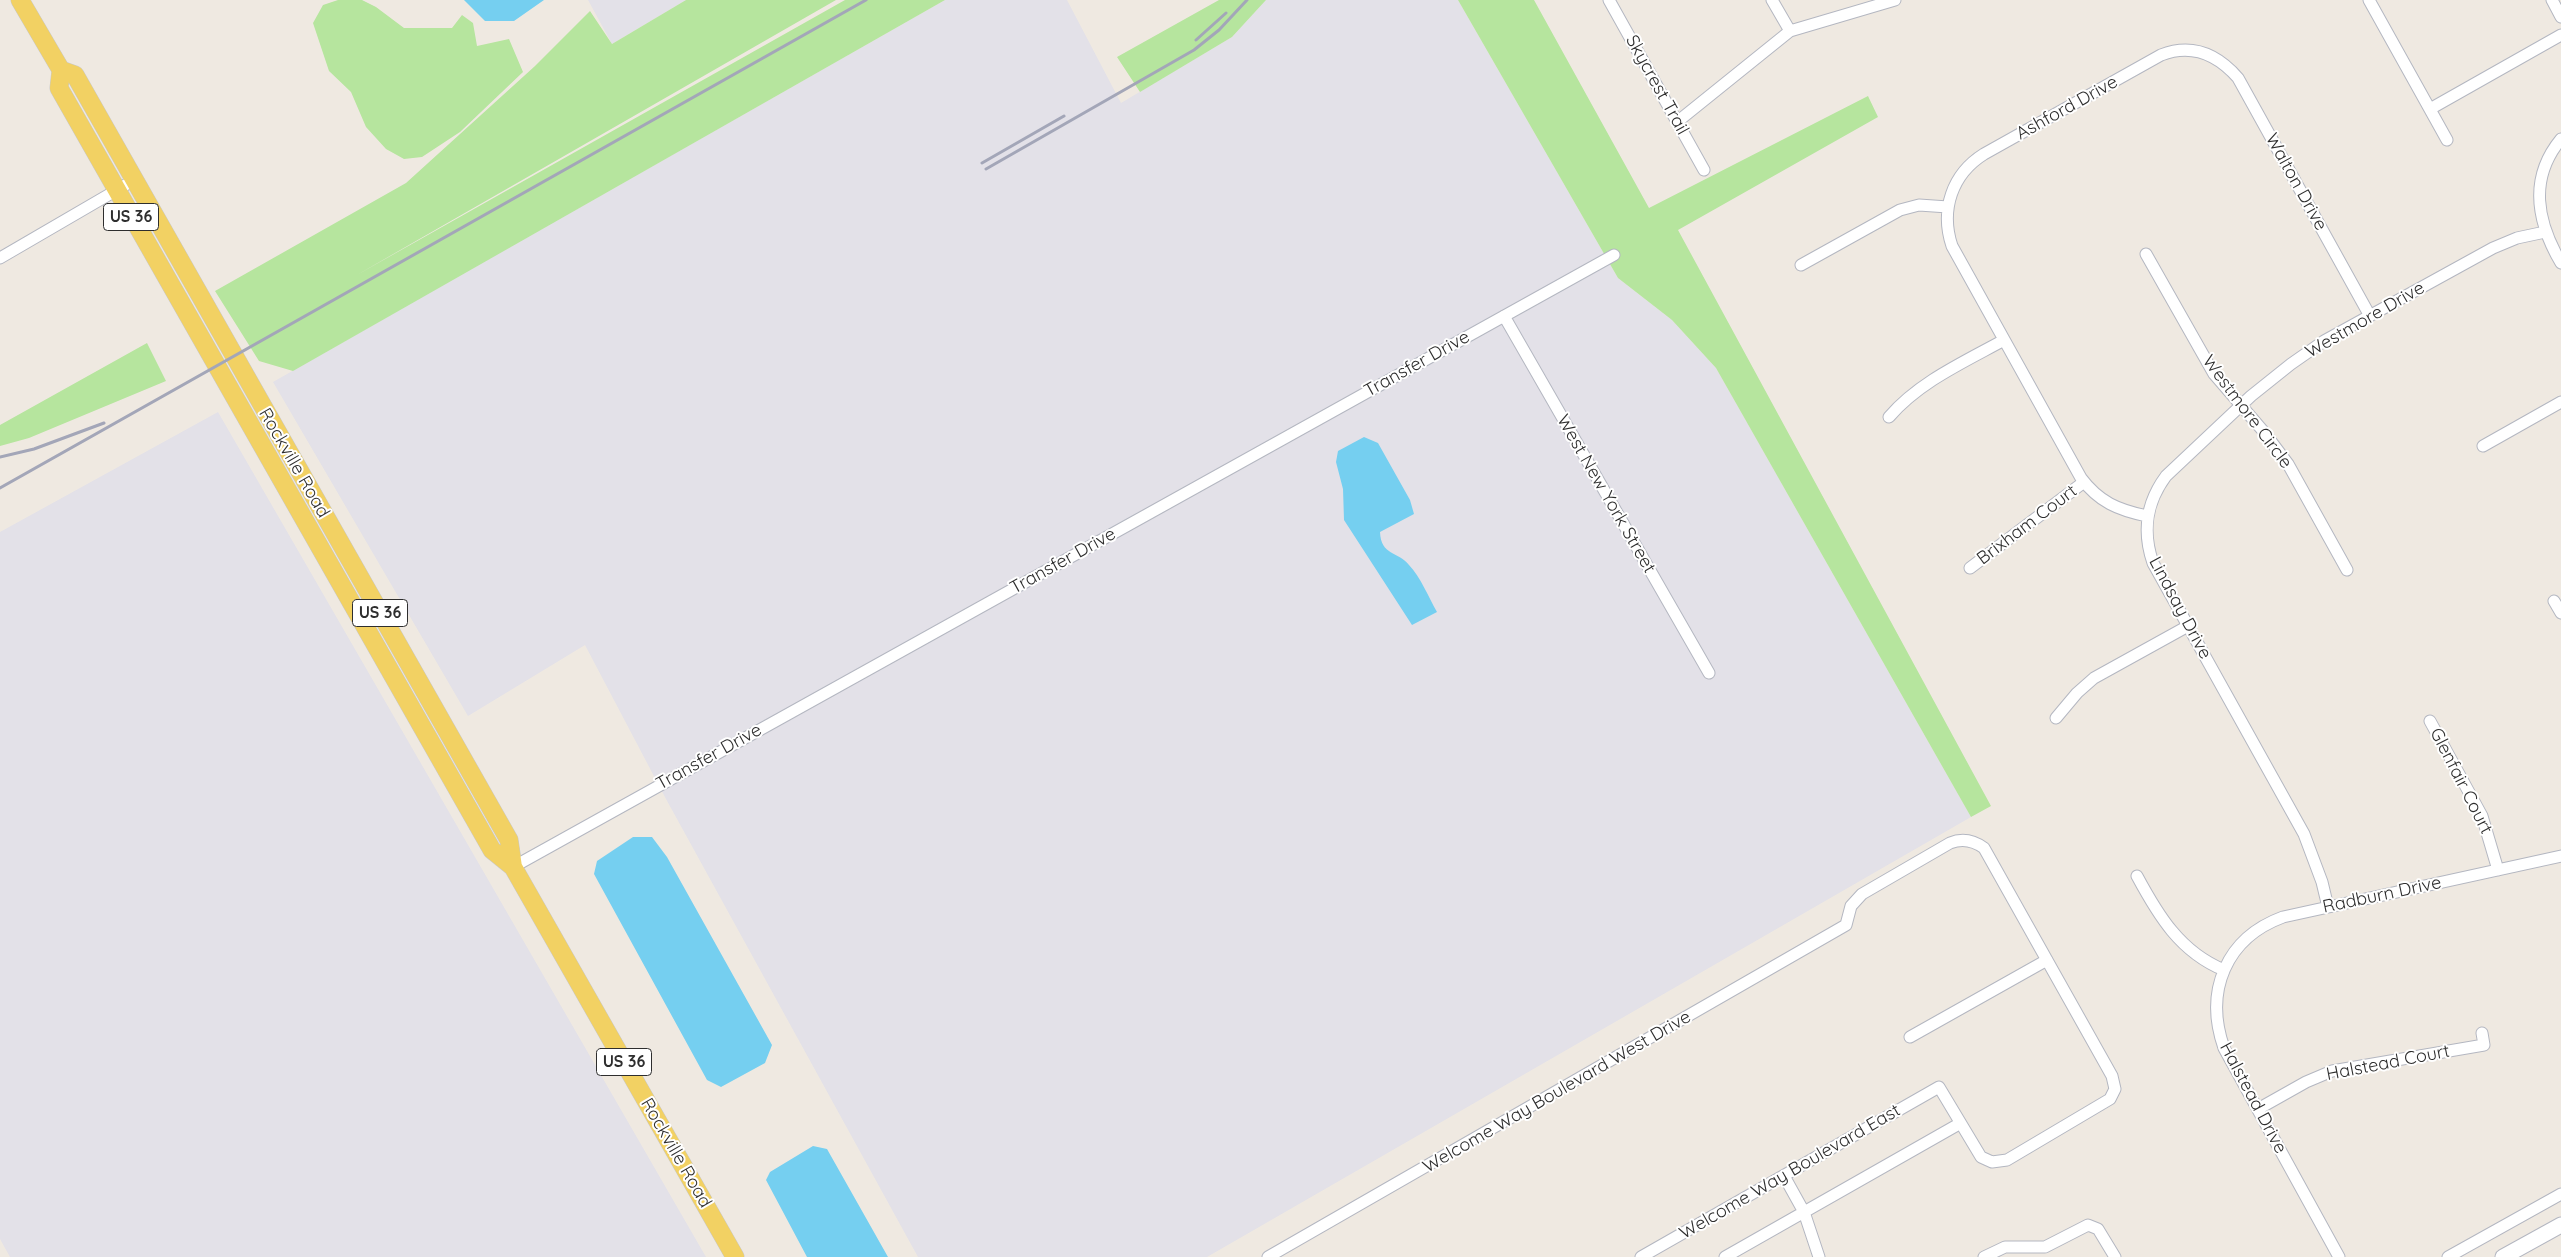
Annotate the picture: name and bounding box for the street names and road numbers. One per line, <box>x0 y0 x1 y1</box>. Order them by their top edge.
street label: Skycrest Trail <box>1621 31 1693 139</box>
street label: Ashford Drive <box>2012 71 2122 145</box>
street label: Walton Drive <box>2260 130 2332 234</box>
road number: US 36 <box>104 203 158 230</box>
street label: Westmore Drive <box>2302 277 2428 363</box>
street label: Transfer Drive <box>1360 326 1474 402</box>
street label: Westmore Circle <box>2197 351 2297 473</box>
street label: Rockville Road <box>254 404 334 522</box>
street label: West New York Street <box>1552 411 1660 577</box>
street label: Brixham Court <box>1973 480 2081 570</box>
street label: Transfer Drive <box>1006 523 1120 599</box>
street label: Lindsay Drive <box>2144 553 2216 663</box>
road number: US 36 <box>352 600 408 626</box>
street label: Transfer Drive <box>652 719 766 795</box>
street label: Glenfair Court <box>2425 724 2497 838</box>
street label: Radburn Drive <box>2321 872 2443 918</box>
street label: Welcome Way Boulevard West Drive <box>1419 1006 1695 1178</box>
street label: Halstead Drive <box>2215 1039 2291 1157</box>
street label: Halstead Court <box>2324 1040 2452 1086</box>
road number: US 36 <box>596 1048 652 1076</box>
street label: Rockville Road <box>636 1094 716 1212</box>
street label: Welcome Way Boulevard East <box>1676 1100 1904 1244</box>

